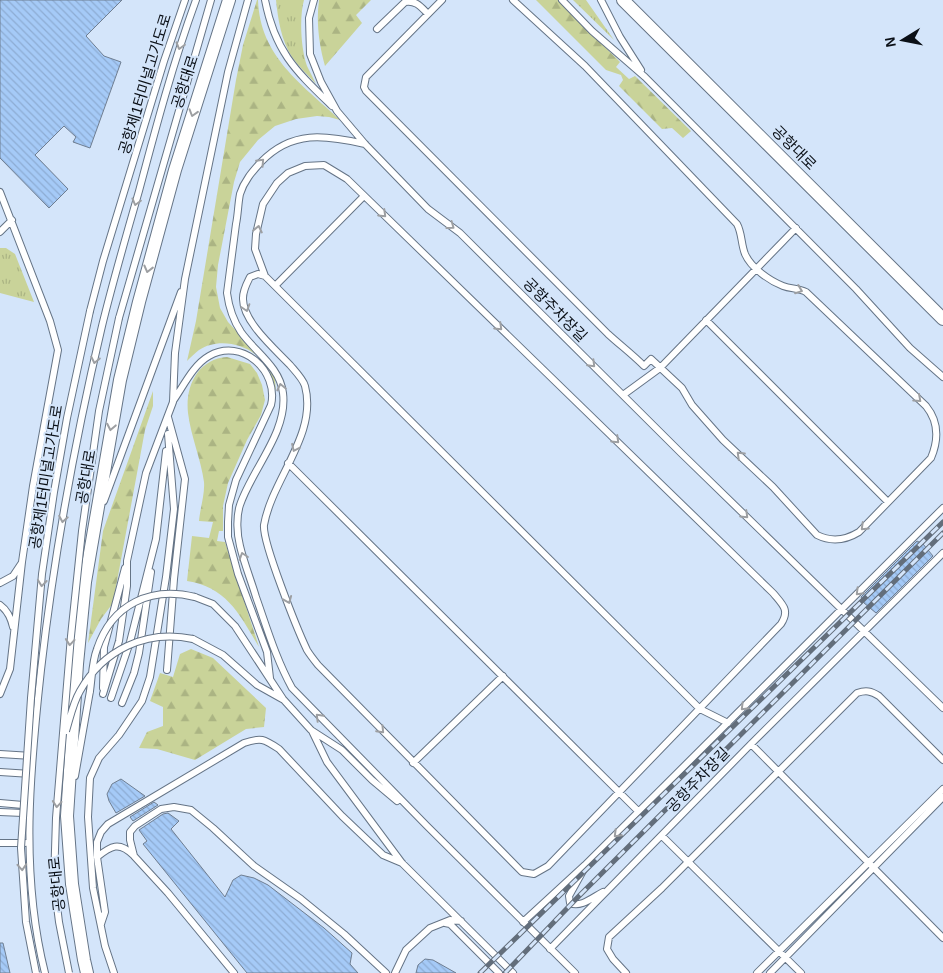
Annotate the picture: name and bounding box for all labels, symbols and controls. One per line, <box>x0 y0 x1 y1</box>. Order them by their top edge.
street label: 공항제1터미널고가도로 <box>115 11 174 156</box>
north arrow <box>878 15 928 65</box>
text: N <box>881 36 899 49</box>
one-way arrow <box>175 42 185 50</box>
street label: 공항대로 <box>168 53 201 111</box>
one-way arrow <box>188 108 198 117</box>
street label: 공항대로 <box>769 122 820 173</box>
one-way arrow <box>255 159 264 168</box>
one-way arrow <box>131 198 141 206</box>
one-way arrow <box>377 208 386 217</box>
one-way arrow <box>445 220 455 229</box>
one-way arrow <box>252 225 262 234</box>
one-way arrow <box>143 265 153 273</box>
street label: 공항주차장길 <box>520 274 591 345</box>
one-way arrow <box>794 284 803 294</box>
one-way arrow <box>240 304 250 312</box>
one-way arrow <box>494 321 503 330</box>
one-way arrow <box>90 355 101 364</box>
one-way arrow <box>586 358 595 367</box>
one-way arrow <box>277 383 287 391</box>
one-way arrow <box>913 393 922 402</box>
street label: 공항제1터미널고가도로 <box>26 403 65 551</box>
one-way arrow <box>107 423 117 432</box>
one-way arrow <box>610 434 619 443</box>
one-way arrow <box>291 443 302 452</box>
street label: 공항대로 <box>72 448 99 506</box>
one-way arrow <box>737 452 746 461</box>
one-way arrow <box>739 509 748 518</box>
one-way arrow <box>58 515 68 523</box>
one-way arrow <box>861 521 870 530</box>
one-way arrow <box>239 553 249 561</box>
one-way arrow <box>36 579 47 587</box>
one-way arrow <box>856 586 865 595</box>
one-way arrow <box>281 595 292 604</box>
one-way arrow <box>65 639 76 647</box>
one-way arrow <box>741 701 750 710</box>
one-way arrow <box>316 713 325 722</box>
one-way arrow <box>375 724 384 733</box>
street label: 공항주차장길 <box>663 744 733 815</box>
one-way arrow <box>52 801 63 809</box>
one-way arrow <box>613 828 622 837</box>
street label: 공항대로 <box>45 856 68 912</box>
one-way arrow <box>17 863 28 871</box>

